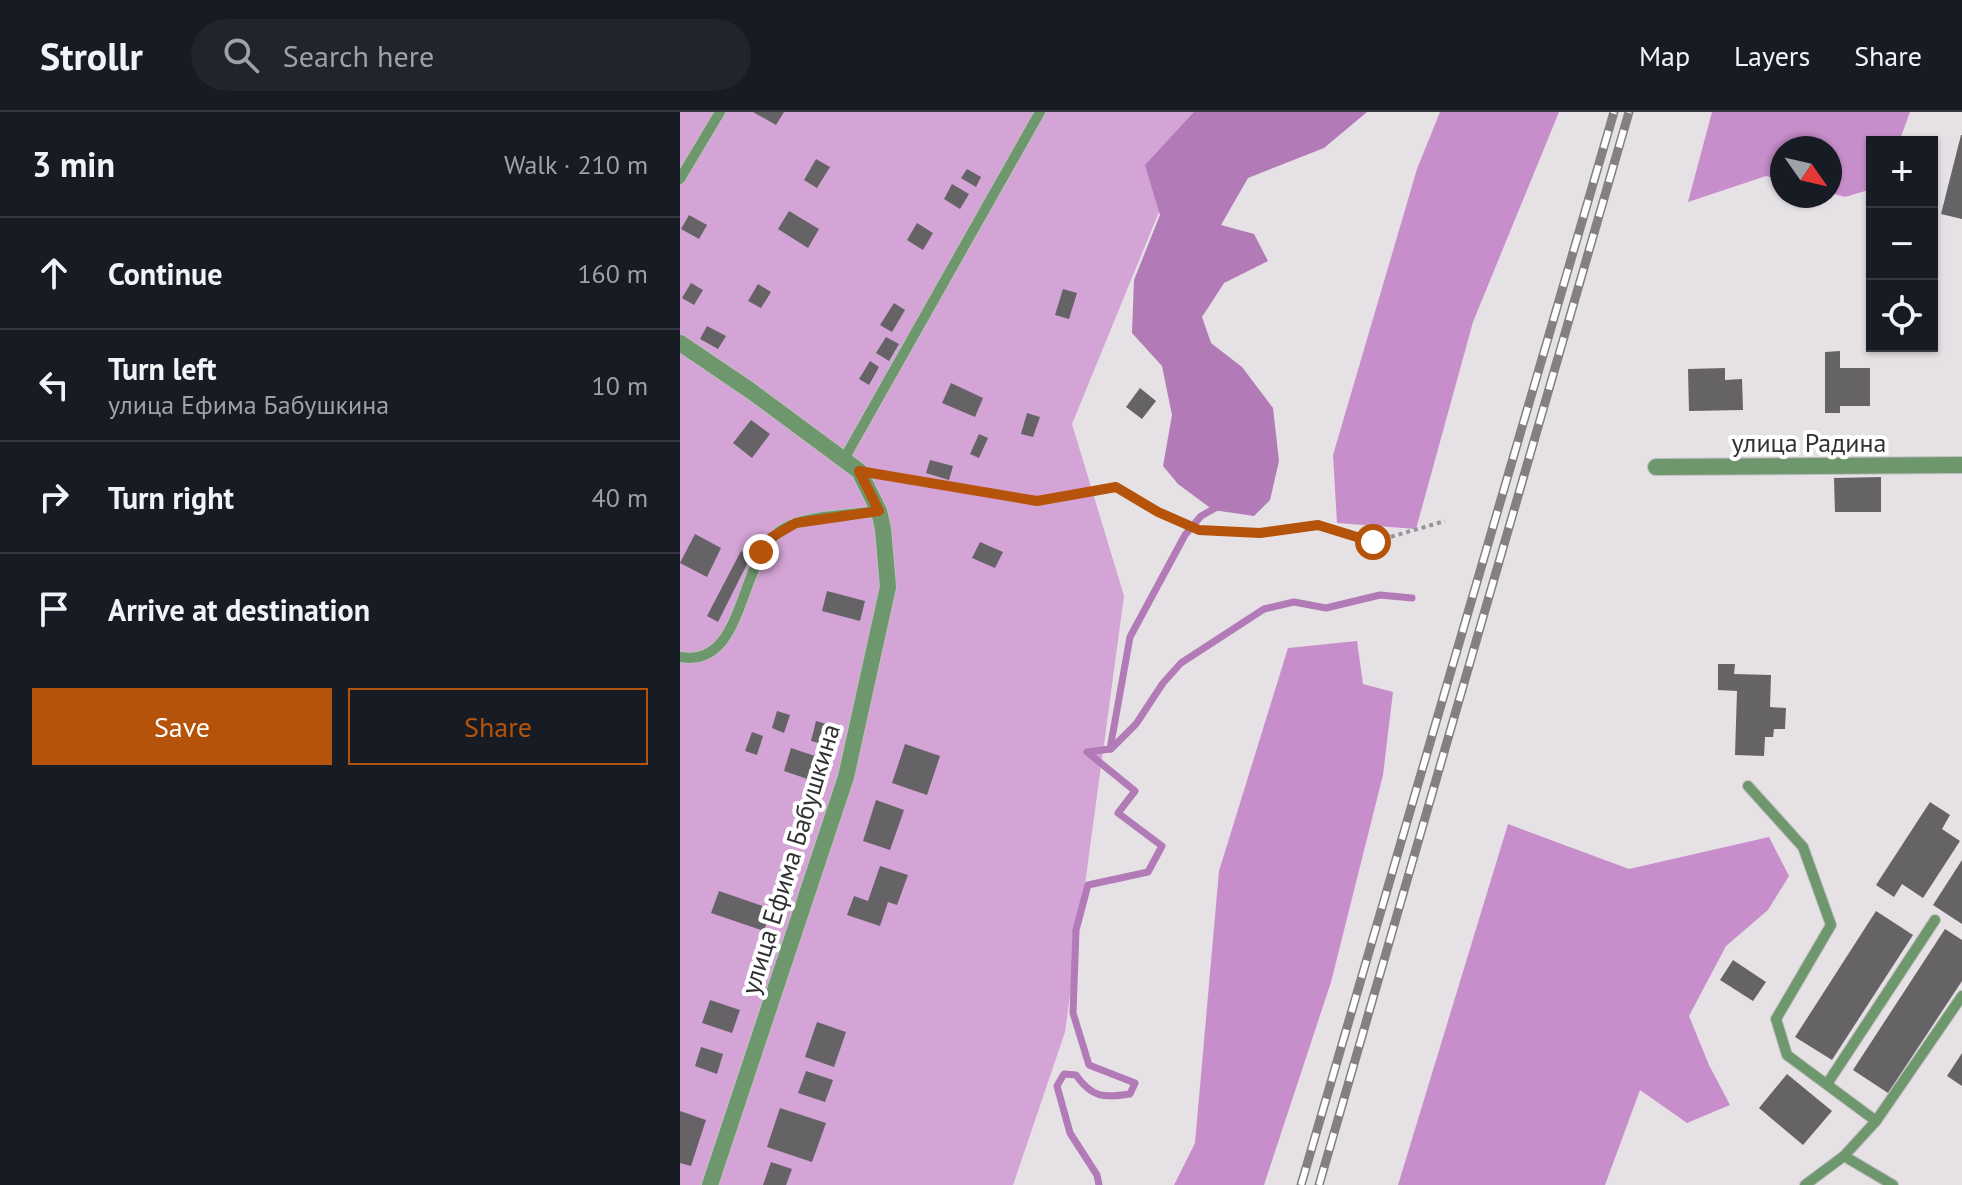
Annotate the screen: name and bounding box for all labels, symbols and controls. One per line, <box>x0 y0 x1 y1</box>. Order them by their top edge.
search box <box>191 19 751 91</box>
text: Strollr <box>40 31 143 80</box>
icon: search <box>219 33 263 77</box>
text: Search here <box>283 36 434 75</box>
text: Map <box>1639 37 1690 74</box>
text: Layers <box>1734 37 1810 74</box>
text: Share <box>1854 37 1922 74</box>
north arrow <box>1770 136 1842 208</box>
map controls <box>1866 136 1938 352</box>
button: + <box>1866 136 1938 208</box>
text: 3 min <box>32 142 115 186</box>
text: Walk · 210 m <box>504 148 648 181</box>
button: − <box>1866 208 1938 280</box>
icon: ahead <box>32 251 76 295</box>
text: Continue <box>108 254 222 293</box>
text: 160 m <box>577 257 648 290</box>
button: locate <box>1866 280 1938 352</box>
text: Turn left <box>108 349 216 388</box>
icon: left <box>32 363 76 407</box>
text: 10 m <box>592 369 648 402</box>
text: улица Ефима Бабушкина <box>108 388 389 421</box>
street label: улица Радина <box>1732 426 1886 459</box>
icon: right <box>32 475 76 519</box>
text: Turn right <box>108 478 234 517</box>
text: 40 m <box>592 481 648 514</box>
route start <box>1355 524 1391 560</box>
route end <box>743 534 779 570</box>
icon: arrive <box>32 587 76 631</box>
text: Arrive at destination <box>108 590 370 629</box>
button: Save <box>32 688 332 765</box>
button: Share <box>348 688 648 765</box>
street label: улица Ефима Бабушкина <box>733 720 847 998</box>

